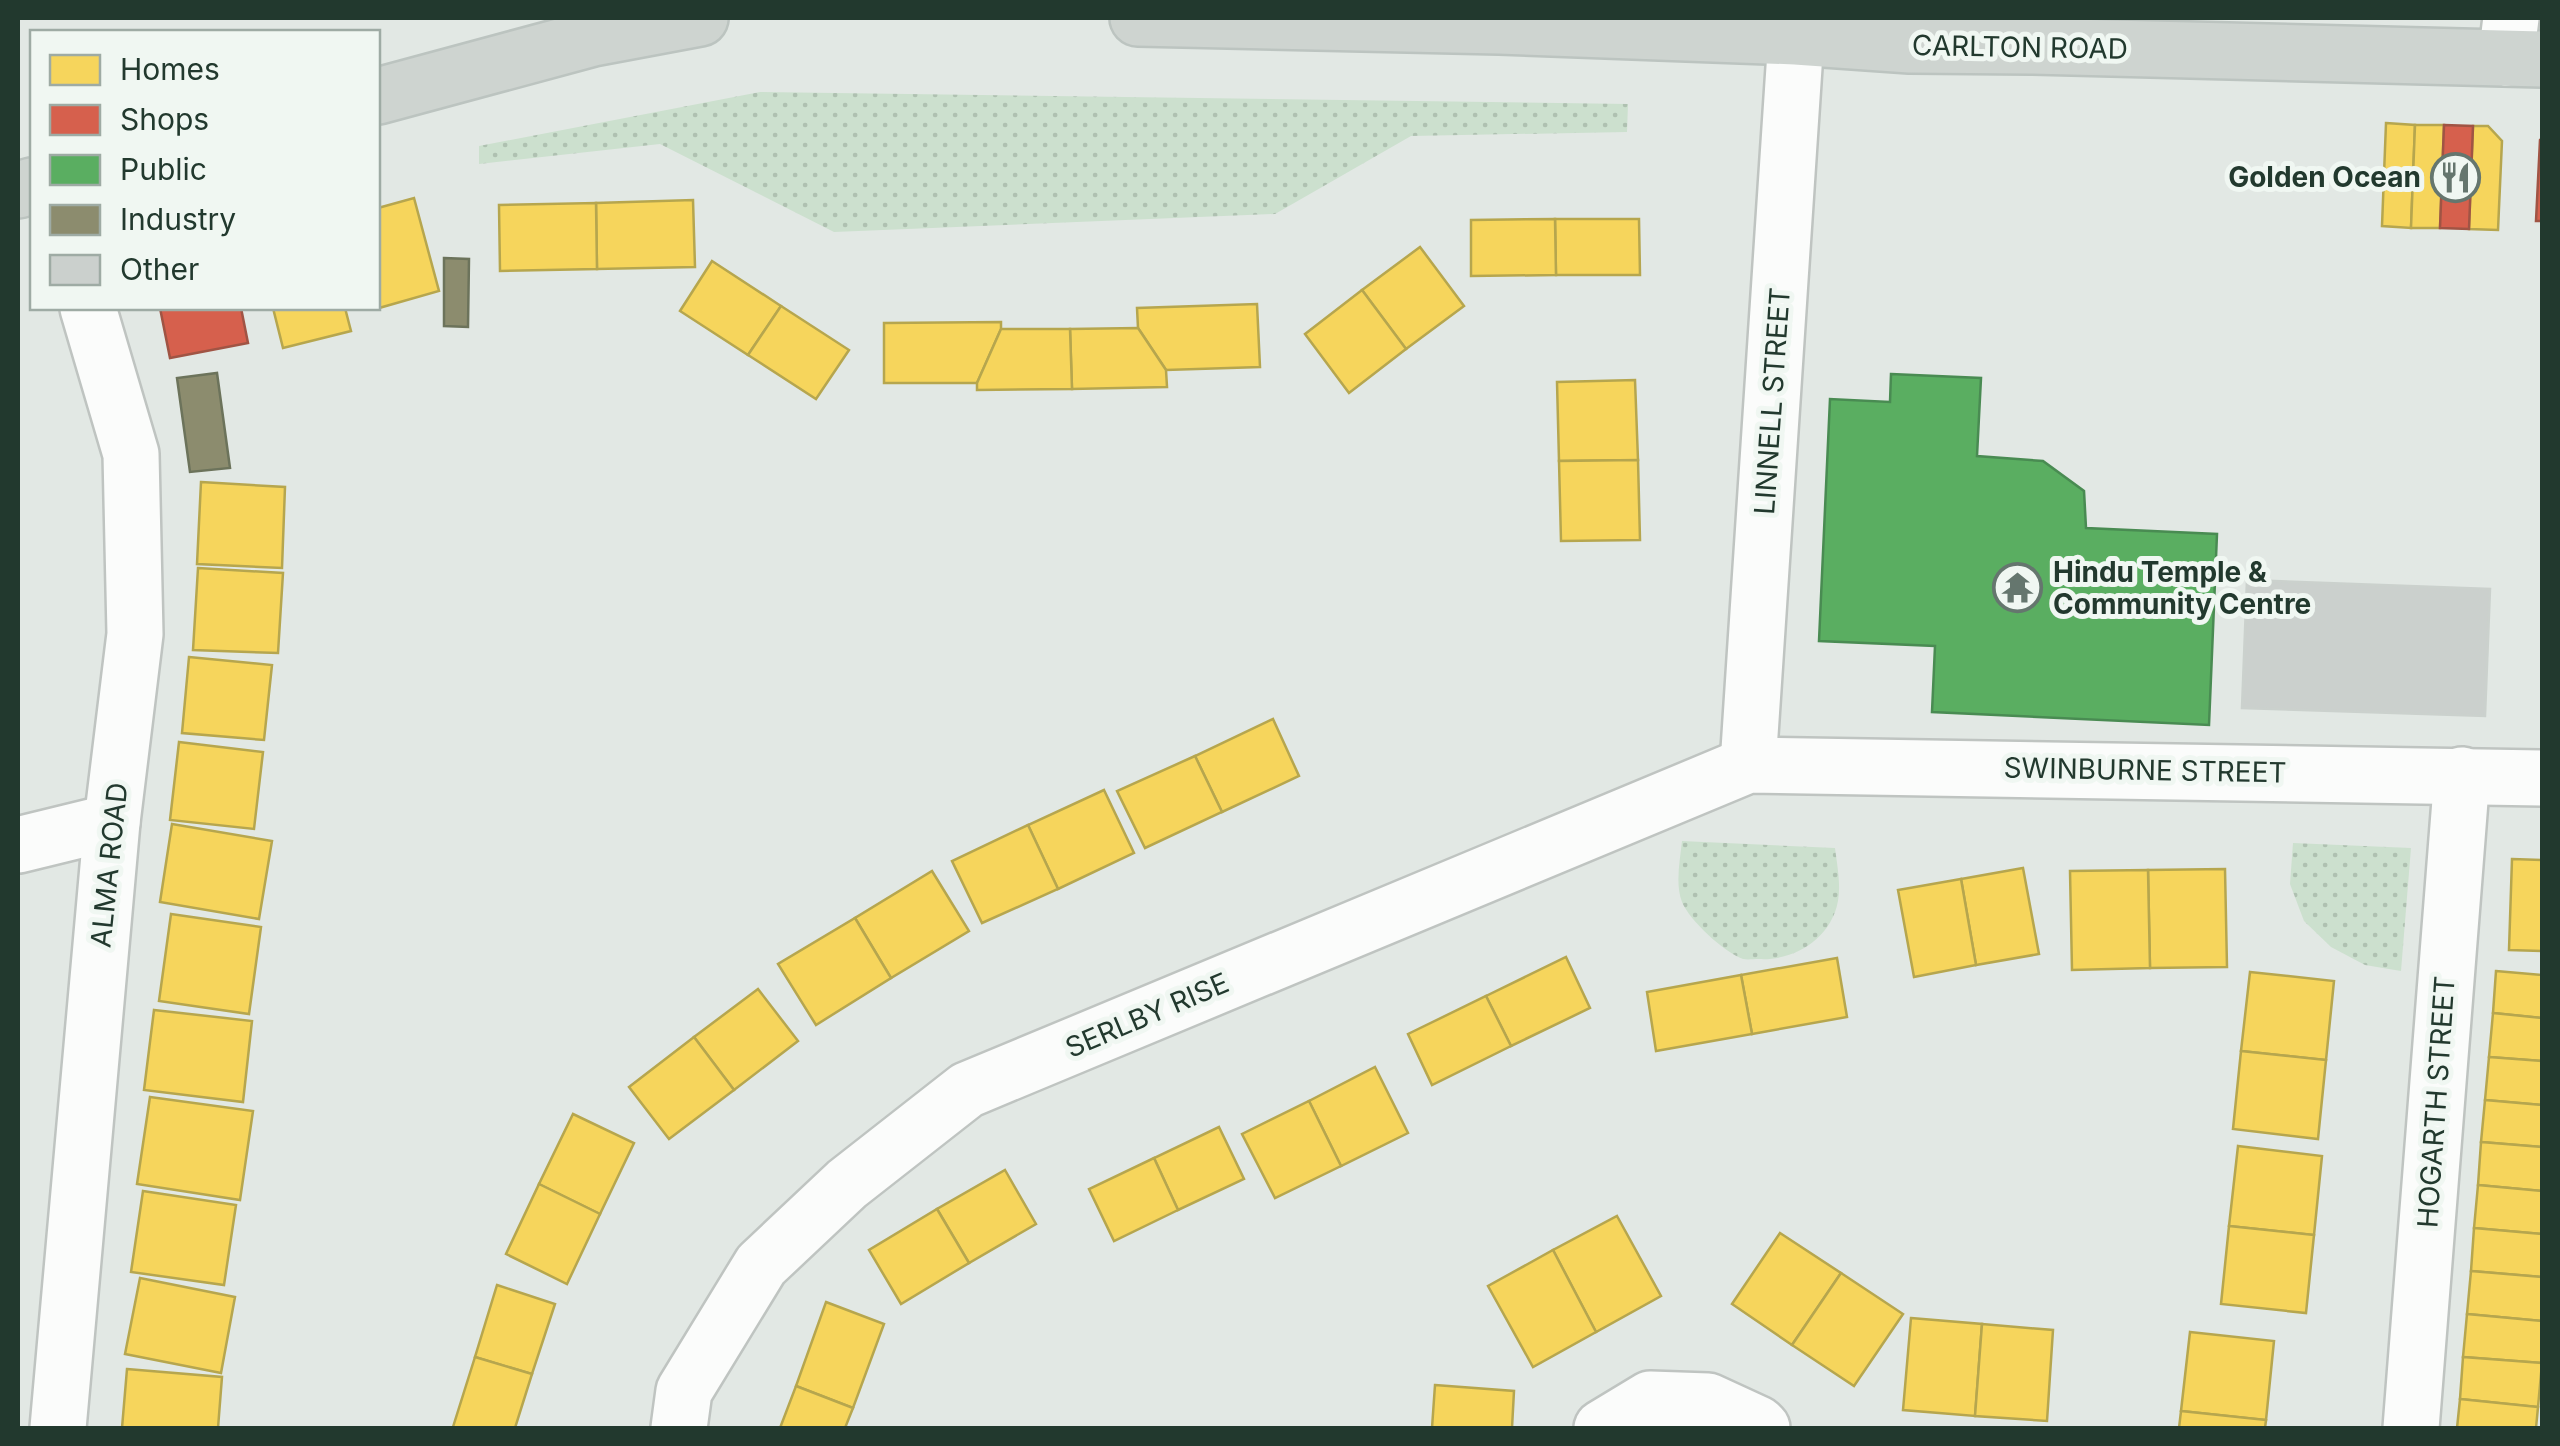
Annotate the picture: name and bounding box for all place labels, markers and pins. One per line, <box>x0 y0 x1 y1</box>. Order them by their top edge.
restaurant icon: Golden Ocean <box>2430 151 2482 203</box>
place label: Golden Ocean <box>2228 160 2421 194</box>
place label: Hindu Temple & Community Centre <box>2053 555 2311 621</box>
temple icon: Hindu Temple & Community Centre <box>1992 562 2044 614</box>

